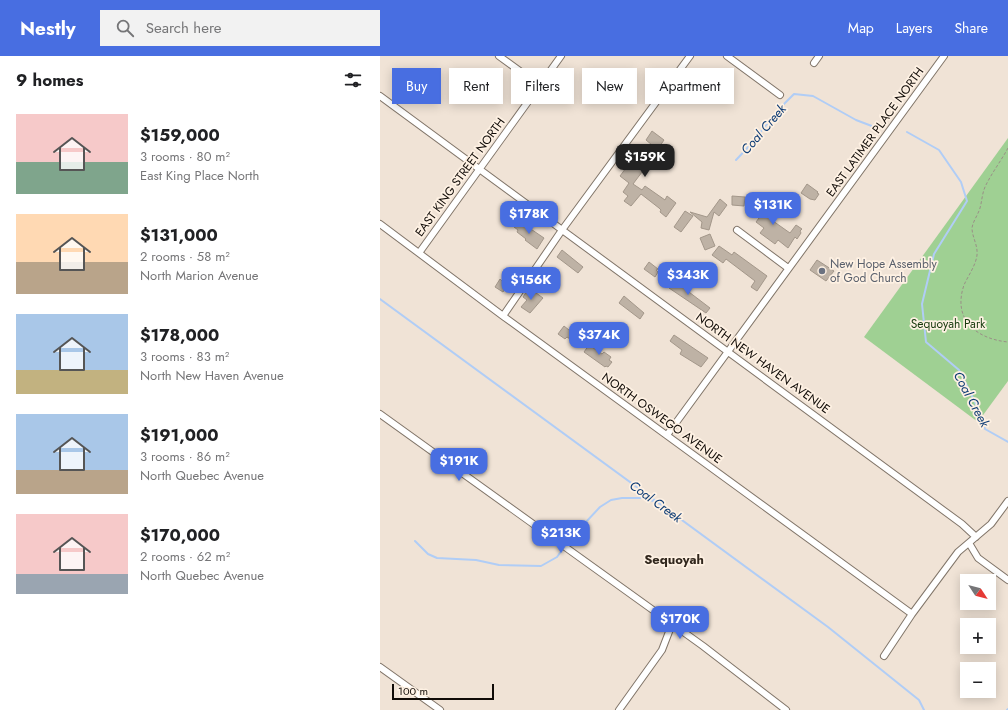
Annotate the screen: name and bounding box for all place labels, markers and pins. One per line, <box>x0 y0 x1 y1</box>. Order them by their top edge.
pin: $159K <box>617 144 673 178</box>
pin: $131K <box>745 192 801 226</box>
pin: $178K <box>501 201 557 235</box>
place label: New Hope Assembly of God Church <box>830 255 938 287</box>
pin: $343K <box>660 262 716 296</box>
marker: New Hope Assembly of God Church <box>817 266 827 276</box>
pin: $156K <box>503 267 559 301</box>
pin: $374K <box>571 322 627 356</box>
pin: $191K <box>431 448 487 482</box>
pin: $213K <box>533 520 589 554</box>
pin: $170K <box>652 606 708 640</box>

